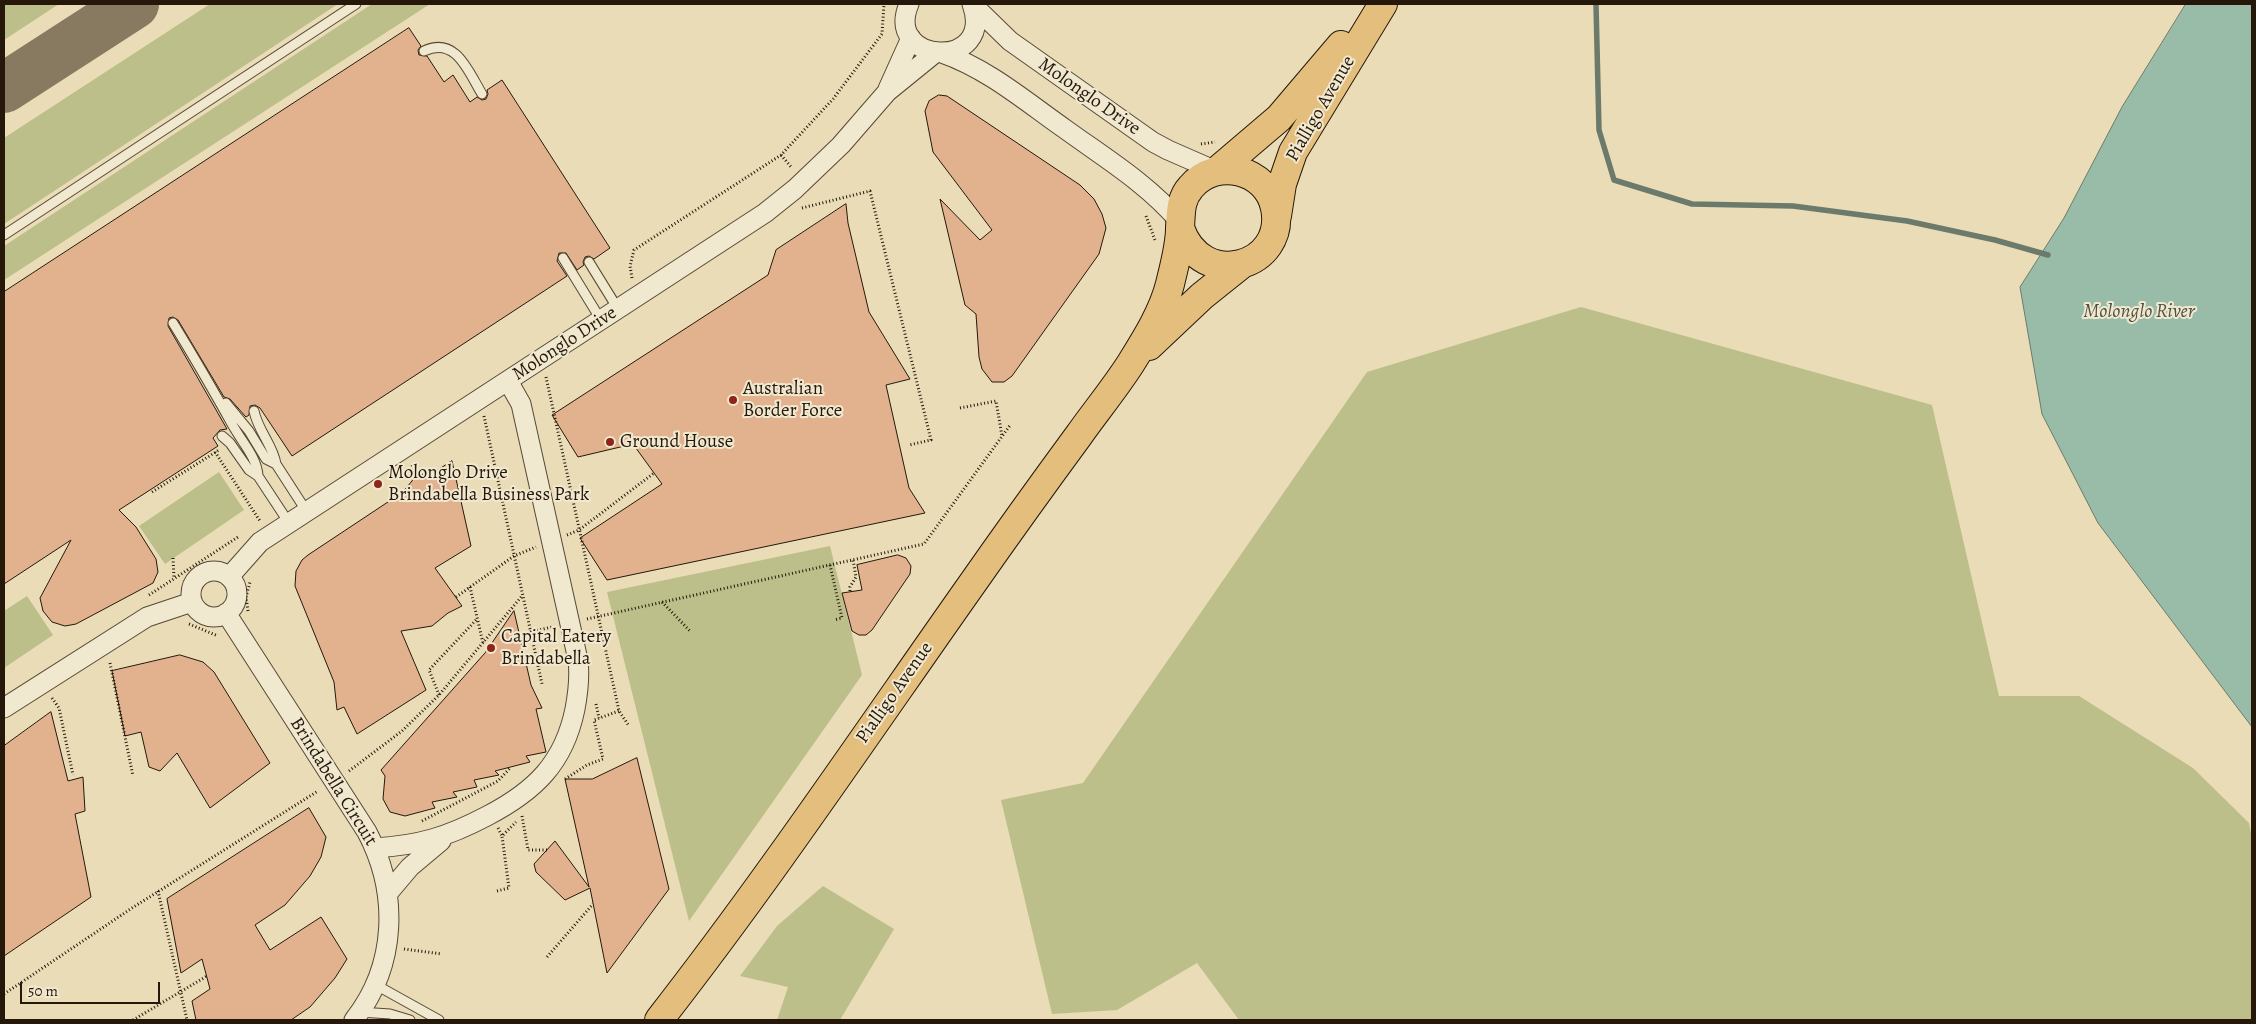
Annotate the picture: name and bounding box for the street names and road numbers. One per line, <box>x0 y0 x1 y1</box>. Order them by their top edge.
street label: Pialligo Avenue <box>1282 52 1360 166</box>
street label: Molonglo Drive <box>1033 53 1145 141</box>
street label: Molonglo Drive <box>509 302 621 386</box>
street label: Pialligo Avenue <box>852 638 938 748</box>
street label: Brindabella Circuit <box>284 714 382 850</box>

